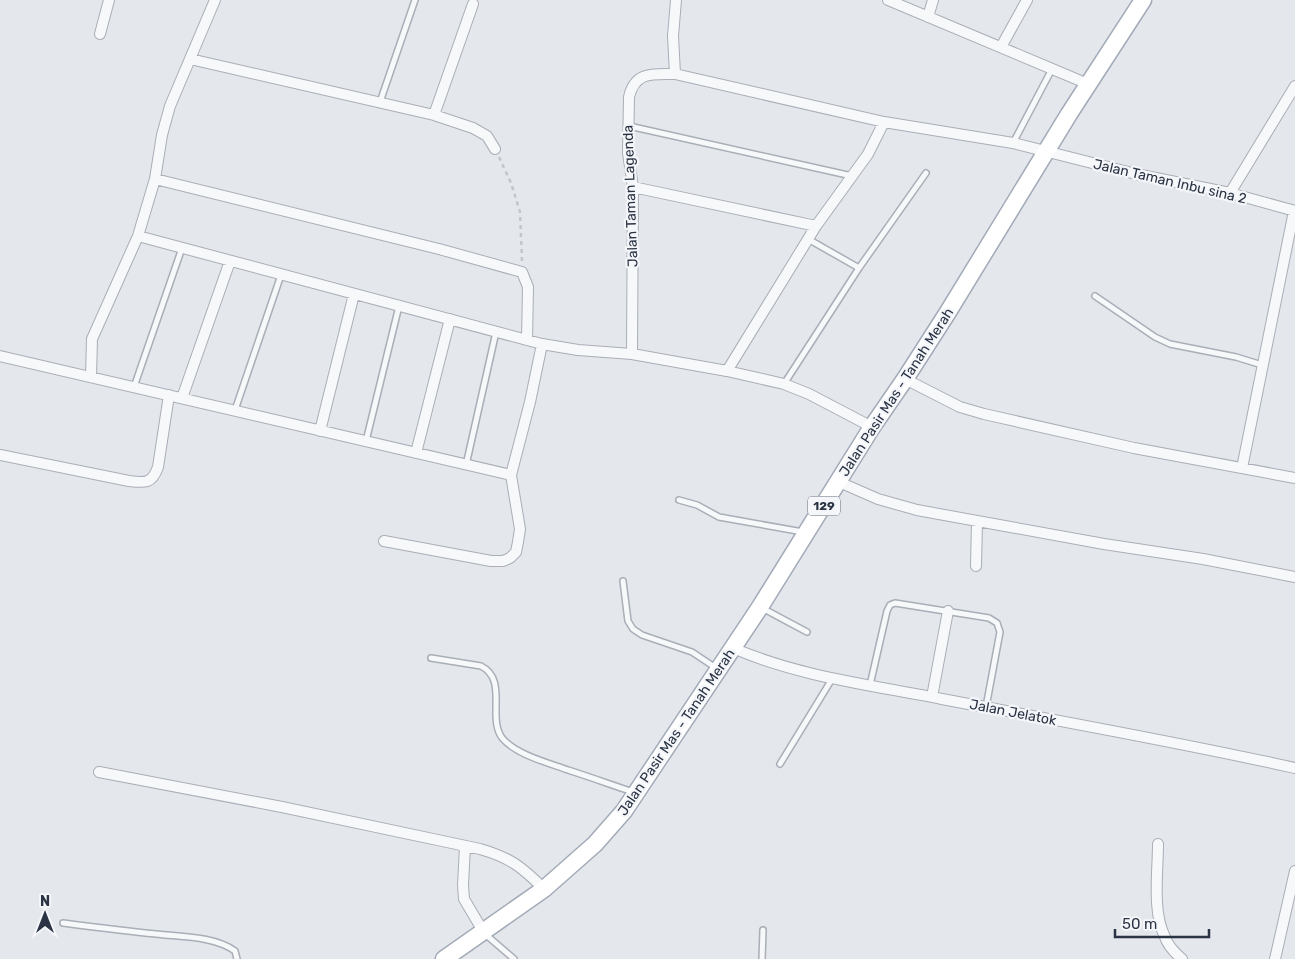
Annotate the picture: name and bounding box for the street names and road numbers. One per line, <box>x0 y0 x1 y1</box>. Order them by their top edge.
street label: Jalan Taman Lagenda <box>620 125 641 267</box>
street label: Jalan Taman Inbu sina 2 <box>1092 156 1248 207</box>
street label: Jalan Pasir Mas - Tanah Merah <box>835 305 957 480</box>
road number: 129 <box>808 496 840 516</box>
street label: Jalan Pasir Mas - Tanah Merah <box>614 646 739 819</box>
street label: Jalan Jelatok <box>968 696 1059 729</box>

